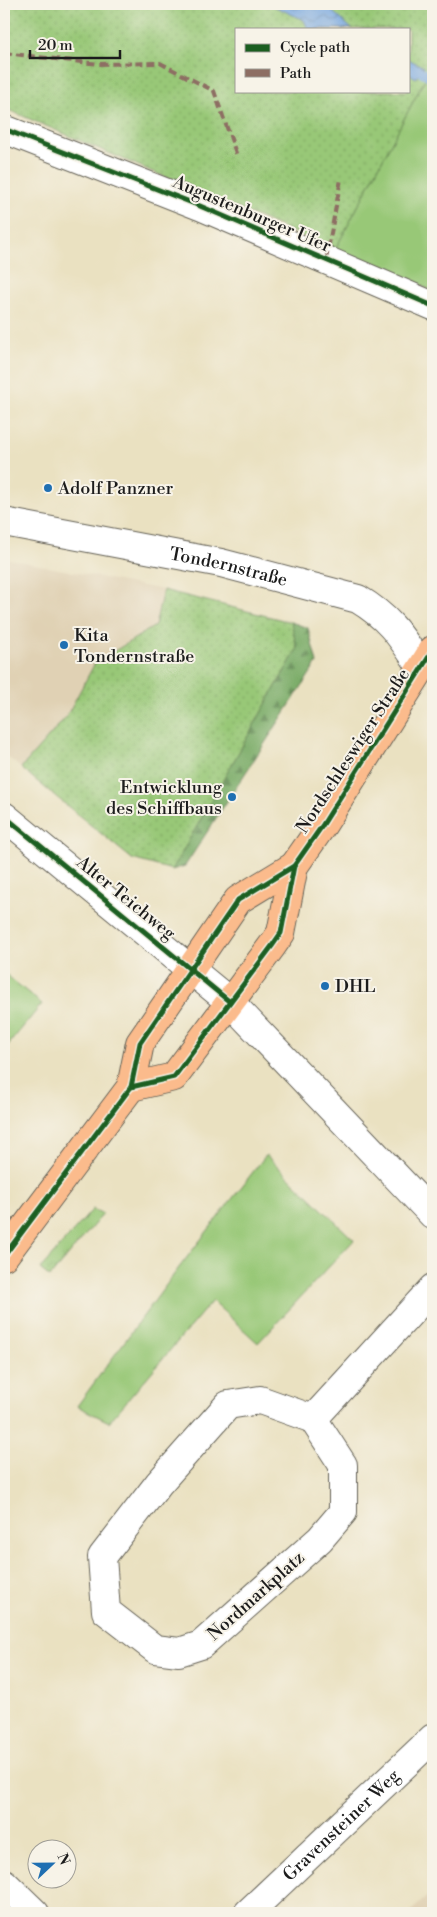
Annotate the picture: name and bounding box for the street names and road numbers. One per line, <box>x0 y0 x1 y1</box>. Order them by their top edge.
street label: Augustenburger Ufer <box>168 170 335 258</box>
street label: Tondernstraße <box>168 542 290 592</box>
street label: Nordschleswiger Straße <box>291 664 415 838</box>
street label: Alter Teichweg <box>71 850 181 945</box>
street label: Nordmarkplatz <box>203 1546 309 1646</box>
street label: Gravensteiner Weg <box>278 1764 405 1886</box>

